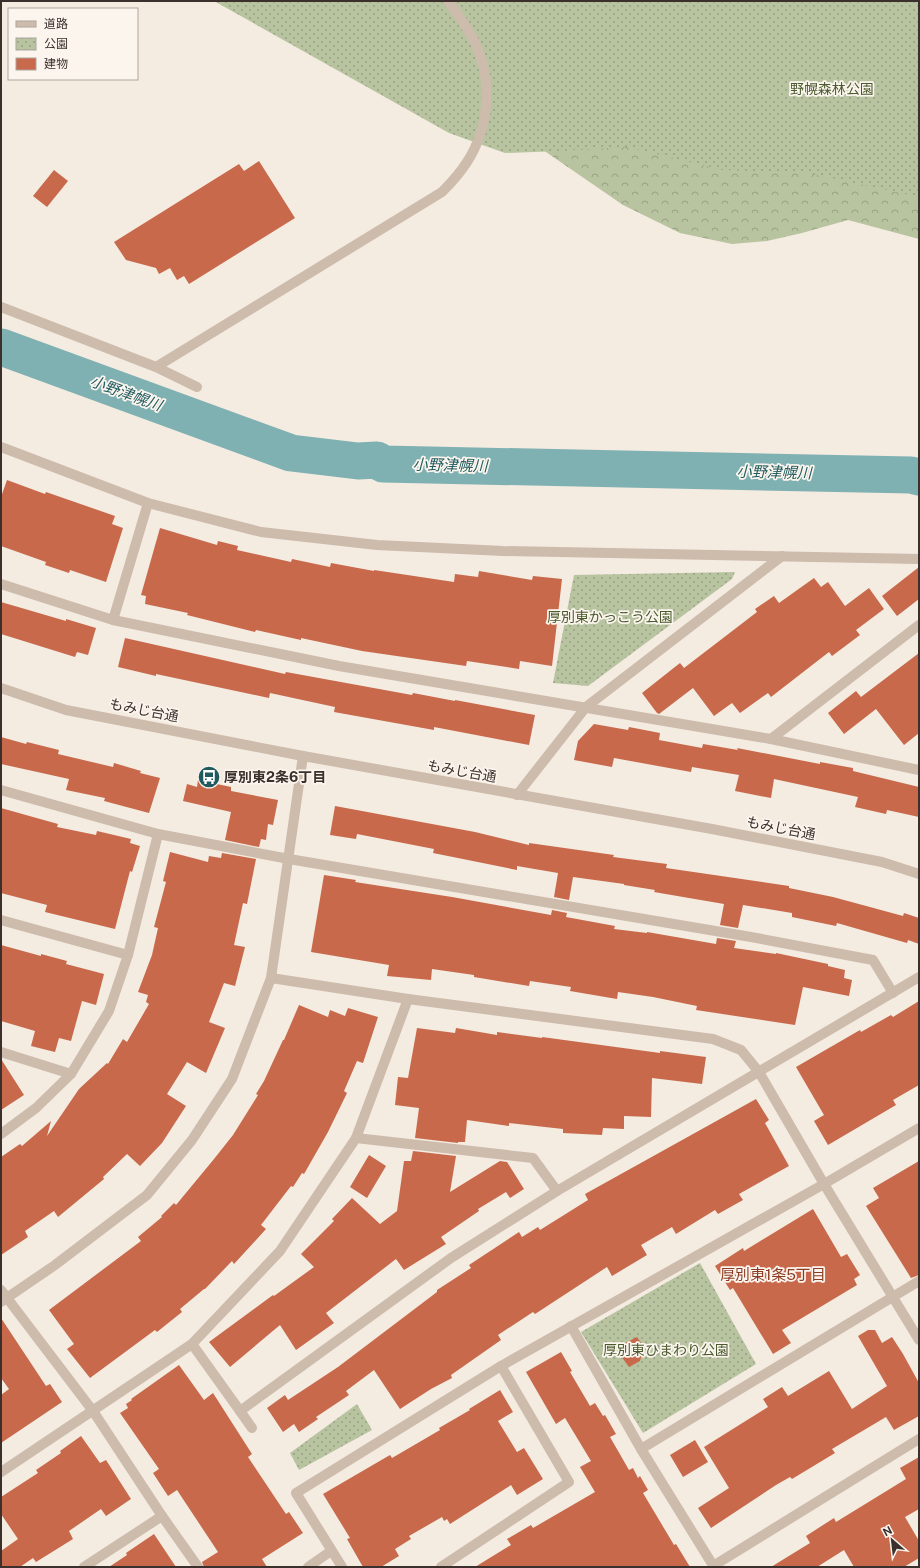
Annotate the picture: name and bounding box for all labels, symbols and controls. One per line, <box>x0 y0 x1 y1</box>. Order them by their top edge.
legend <box>8 8 138 80</box>
text: 道路 <box>44 17 68 31</box>
text: 公園 <box>44 37 68 51</box>
text: 建物 <box>44 57 68 71</box>
park label: 野幌森林公園 <box>790 81 874 97</box>
water label: 小野津幌川 <box>88 372 166 414</box>
water label: 小野津幌川 <box>412 456 490 474</box>
water label: 小野津幌川 <box>736 463 814 481</box>
park label: 厚別東かっこう公園 <box>547 609 673 625</box>
street label: もみじ台通 <box>108 695 180 725</box>
street label: もみじ台通 <box>426 757 498 785</box>
bus stop icon: 厚別東2条6丁目 <box>196 764 222 790</box>
place label: 厚別東2条6丁目 <box>224 769 326 785</box>
street label: もみじ台通 <box>745 813 817 843</box>
district label: 厚別東1条5丁目 <box>720 1266 826 1283</box>
park label: 厚別東ひまわり公園 <box>603 1342 729 1358</box>
north arrow <box>872 1520 912 1560</box>
text: N <box>881 1524 894 1538</box>

